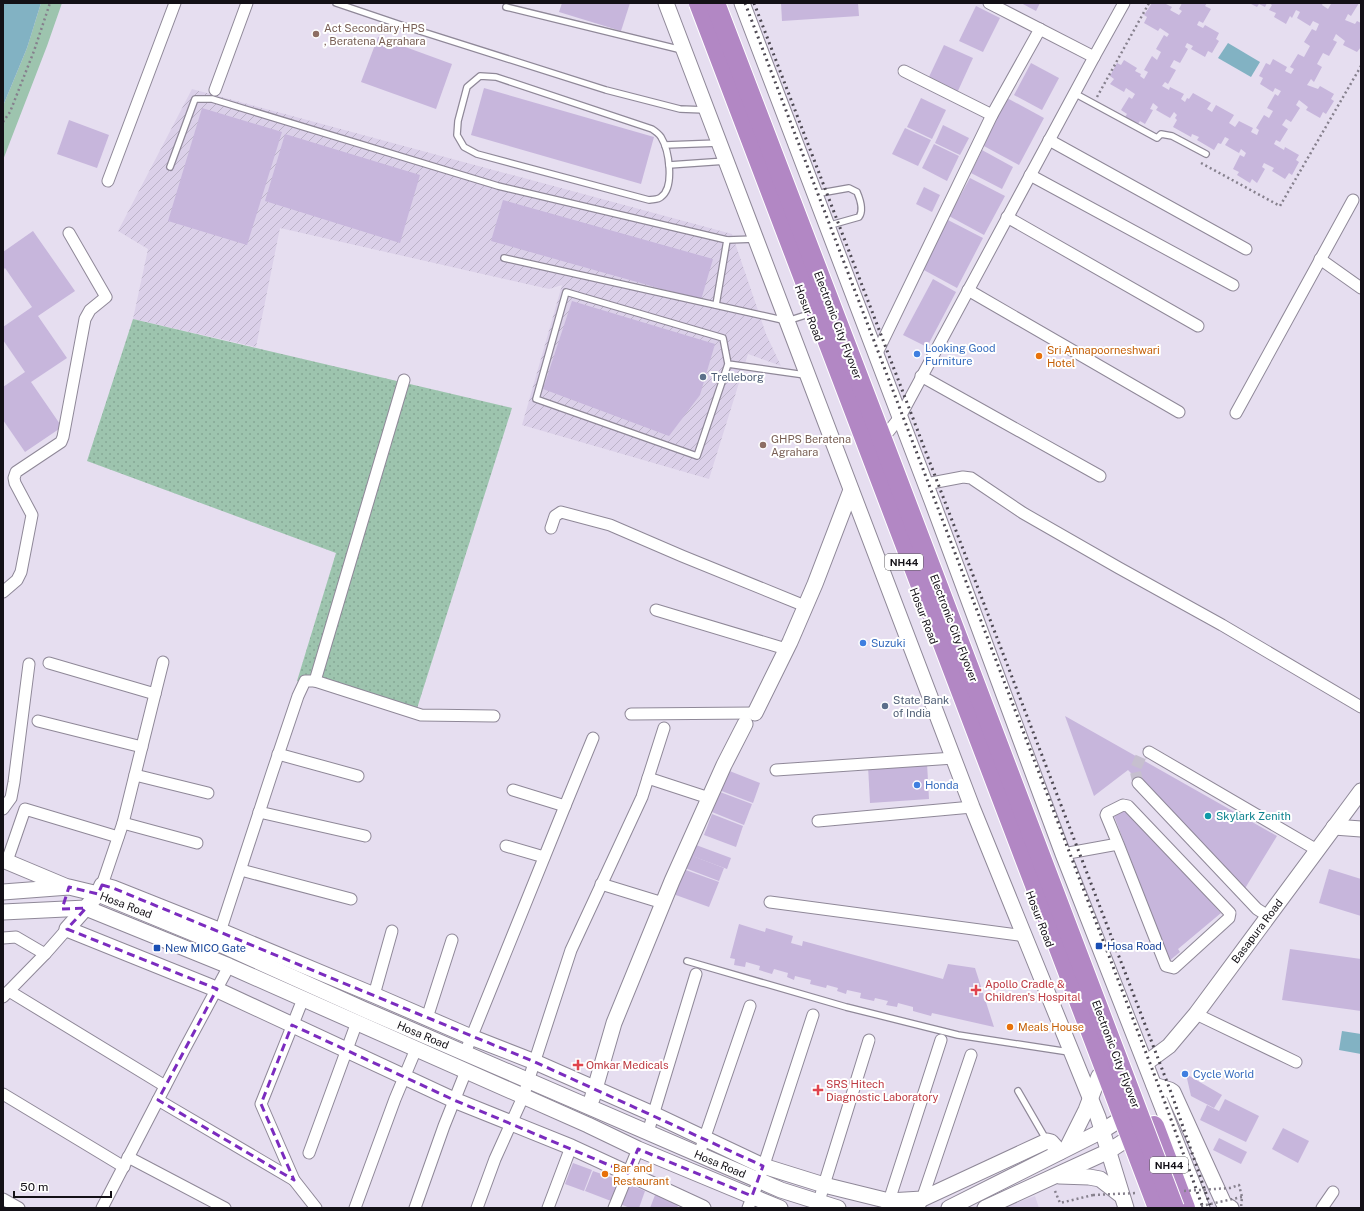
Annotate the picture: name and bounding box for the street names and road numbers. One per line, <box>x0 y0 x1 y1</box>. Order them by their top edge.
street label: Electronic City Flyover <box>812 269 864 381</box>
street label: Hosur Road <box>793 283 825 343</box>
road number: NH44 <box>885 554 923 570</box>
street label: Electronic City Flyover <box>928 572 980 684</box>
street label: Hosur Road <box>908 586 940 646</box>
street label: Hosur Road <box>1024 889 1056 949</box>
street label: Hosa Road <box>98 890 154 920</box>
street label: Basapura Road <box>1229 897 1285 965</box>
street label: Electronic City Flyover <box>1090 998 1142 1110</box>
street label: Hosa Road <box>395 1019 451 1051</box>
street label: Hosa Road <box>692 1148 748 1180</box>
road number: NH44 <box>1150 1157 1188 1173</box>

